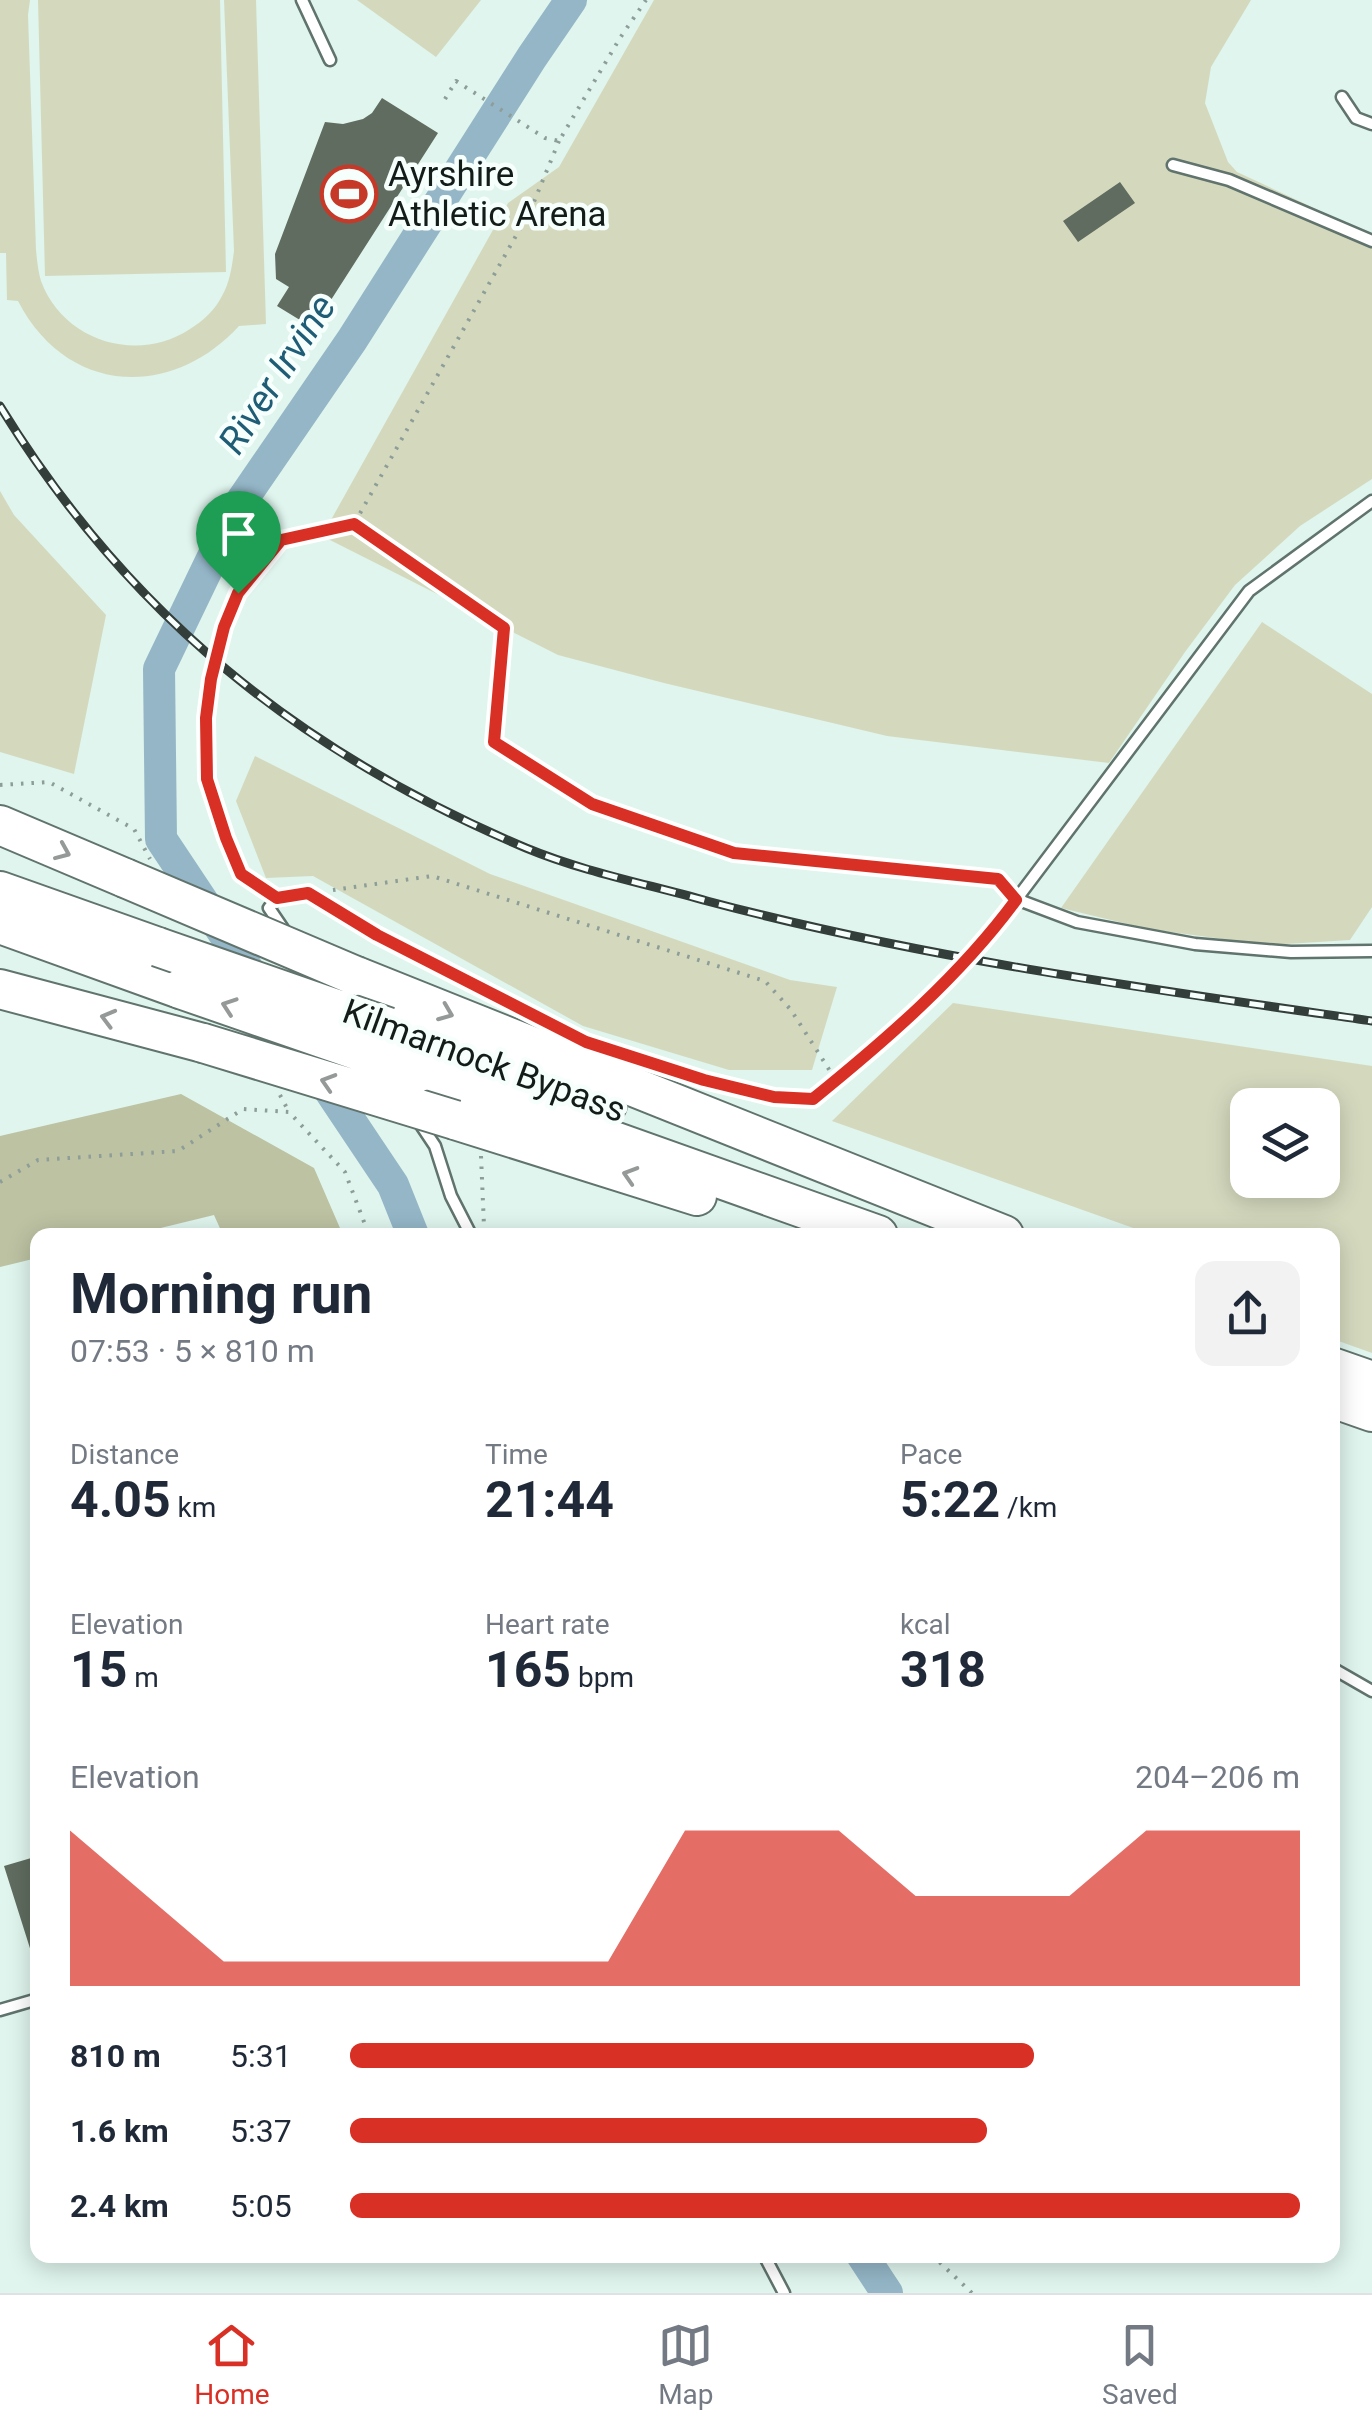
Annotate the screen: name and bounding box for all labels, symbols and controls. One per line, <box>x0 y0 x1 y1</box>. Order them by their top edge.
place label: Ayrshire Athletic Arena <box>388 154 607 235</box>
sports icon: Ayrshire Athletic Arena <box>319 164 379 224</box>
water label: River Irvine <box>209 286 345 462</box>
pin <box>196 491 281 594</box>
icon: arrive <box>211 506 266 561</box>
one-way arrow <box>53 840 71 860</box>
street label: Kilmarnock Bypass <box>337 991 631 1131</box>
one-way arrow <box>221 997 238 1017</box>
one-way arrow <box>436 1001 454 1021</box>
one-way arrow <box>100 1009 117 1030</box>
one-way arrow <box>320 1073 337 1093</box>
map controls <box>1230 1088 1340 1198</box>
button: layers <box>1230 1088 1340 1198</box>
one-way arrow <box>623 1166 640 1187</box>
button: share <box>1195 1261 1300 1366</box>
text: Morning run <box>70 1262 372 1326</box>
text: 07:53 · 5 × 810 m <box>70 1332 315 1370</box>
text: Distance <box>70 1438 179 1471</box>
text: Time <box>485 1438 548 1471</box>
text: Pace <box>900 1438 962 1471</box>
text: 4.05 <box>70 1471 171 1529</box>
text: 21:44 <box>485 1471 614 1529</box>
text: 5:22 <box>900 1471 1000 1529</box>
text: km <box>171 1491 216 1524</box>
text: /km <box>1000 1491 1057 1524</box>
text: Elevation <box>70 1608 183 1641</box>
text: Heart rate <box>485 1608 610 1641</box>
text: kcal <box>900 1608 951 1641</box>
text: 15 <box>70 1641 127 1699</box>
text: 165 <box>485 1641 571 1699</box>
text: 318 <box>900 1641 986 1699</box>
text: m <box>127 1661 159 1694</box>
text: bpm <box>571 1661 634 1694</box>
text: Elevation <box>70 1758 200 1796</box>
text: 204–206 m <box>1135 1758 1300 1796</box>
text: 810 m <box>70 2037 161 2075</box>
text: 5:31 <box>230 2037 292 2075</box>
text: 1.6 km <box>70 2112 169 2150</box>
text: 5:37 <box>230 2112 292 2150</box>
text: 2.4 km <box>70 2187 169 2225</box>
text: 5:05 <box>230 2187 292 2225</box>
tab: Home <box>194 2318 270 2411</box>
tab: Map <box>658 2318 714 2411</box>
tab: Saved <box>1102 2318 1178 2411</box>

